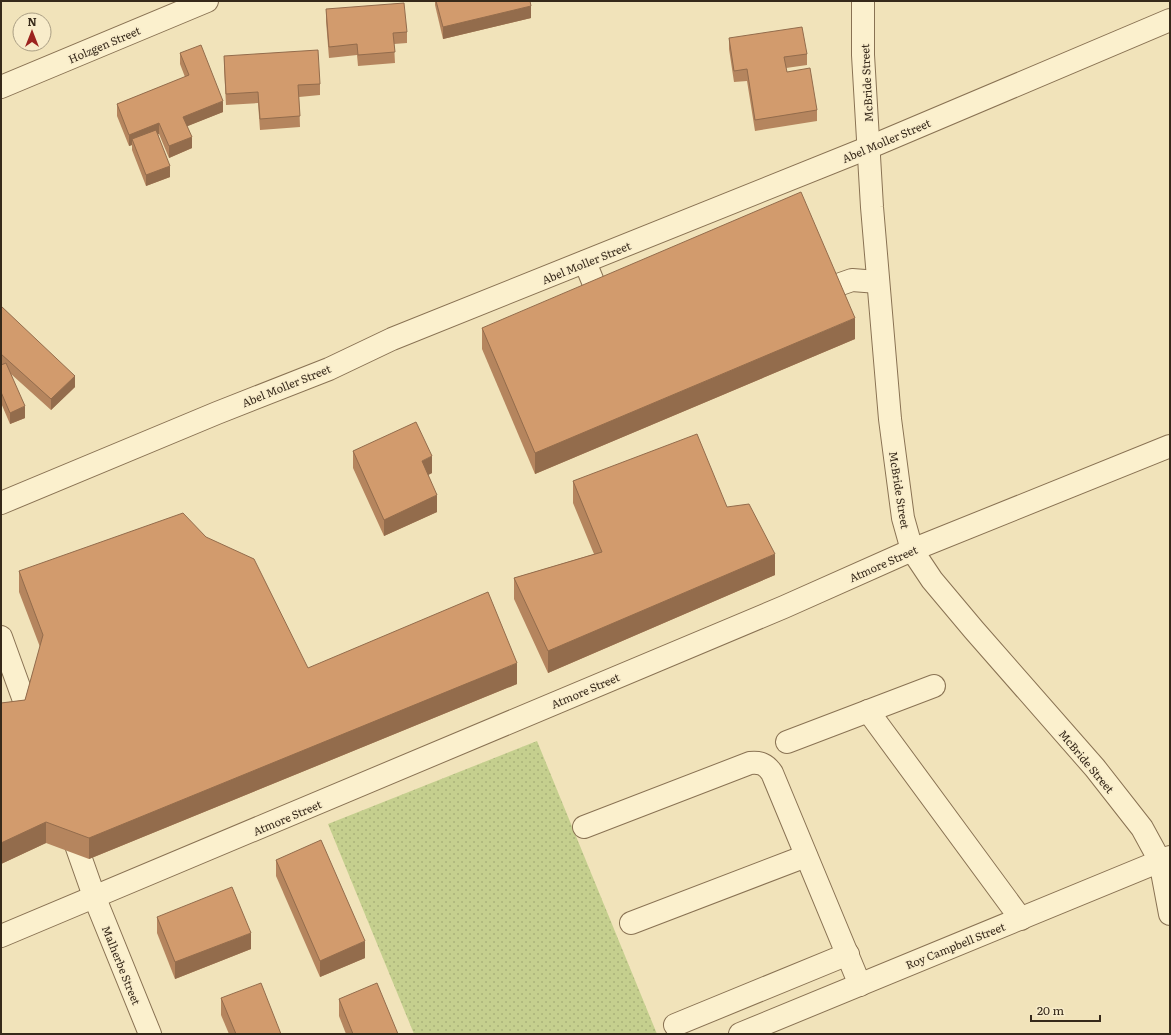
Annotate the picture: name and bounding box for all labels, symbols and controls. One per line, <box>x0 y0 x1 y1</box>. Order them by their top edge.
north arrow <box>12 12 52 52</box>
text: N <box>27 13 37 29</box>
street label: Holzgen Street <box>65 21 143 66</box>
street label: McBride Street <box>856 43 876 123</box>
street label: Abel Moller Street <box>839 114 933 166</box>
street label: Abel Moller Street <box>539 237 633 287</box>
street label: Abel Moller Street <box>239 360 333 410</box>
street label: McBride Street <box>886 450 914 531</box>
street label: Atmore Street <box>846 541 920 585</box>
street label: Atmore Street <box>548 668 622 712</box>
street label: McBride Street <box>1056 726 1119 797</box>
street label: Atmore Street <box>250 795 324 839</box>
street label: Roy Campbell Street <box>903 917 1008 972</box>
street label: Malherbe Street <box>99 923 145 1008</box>
scale bar <box>1031 997 1100 1023</box>
text: 20 m <box>1037 1001 1064 1019</box>

